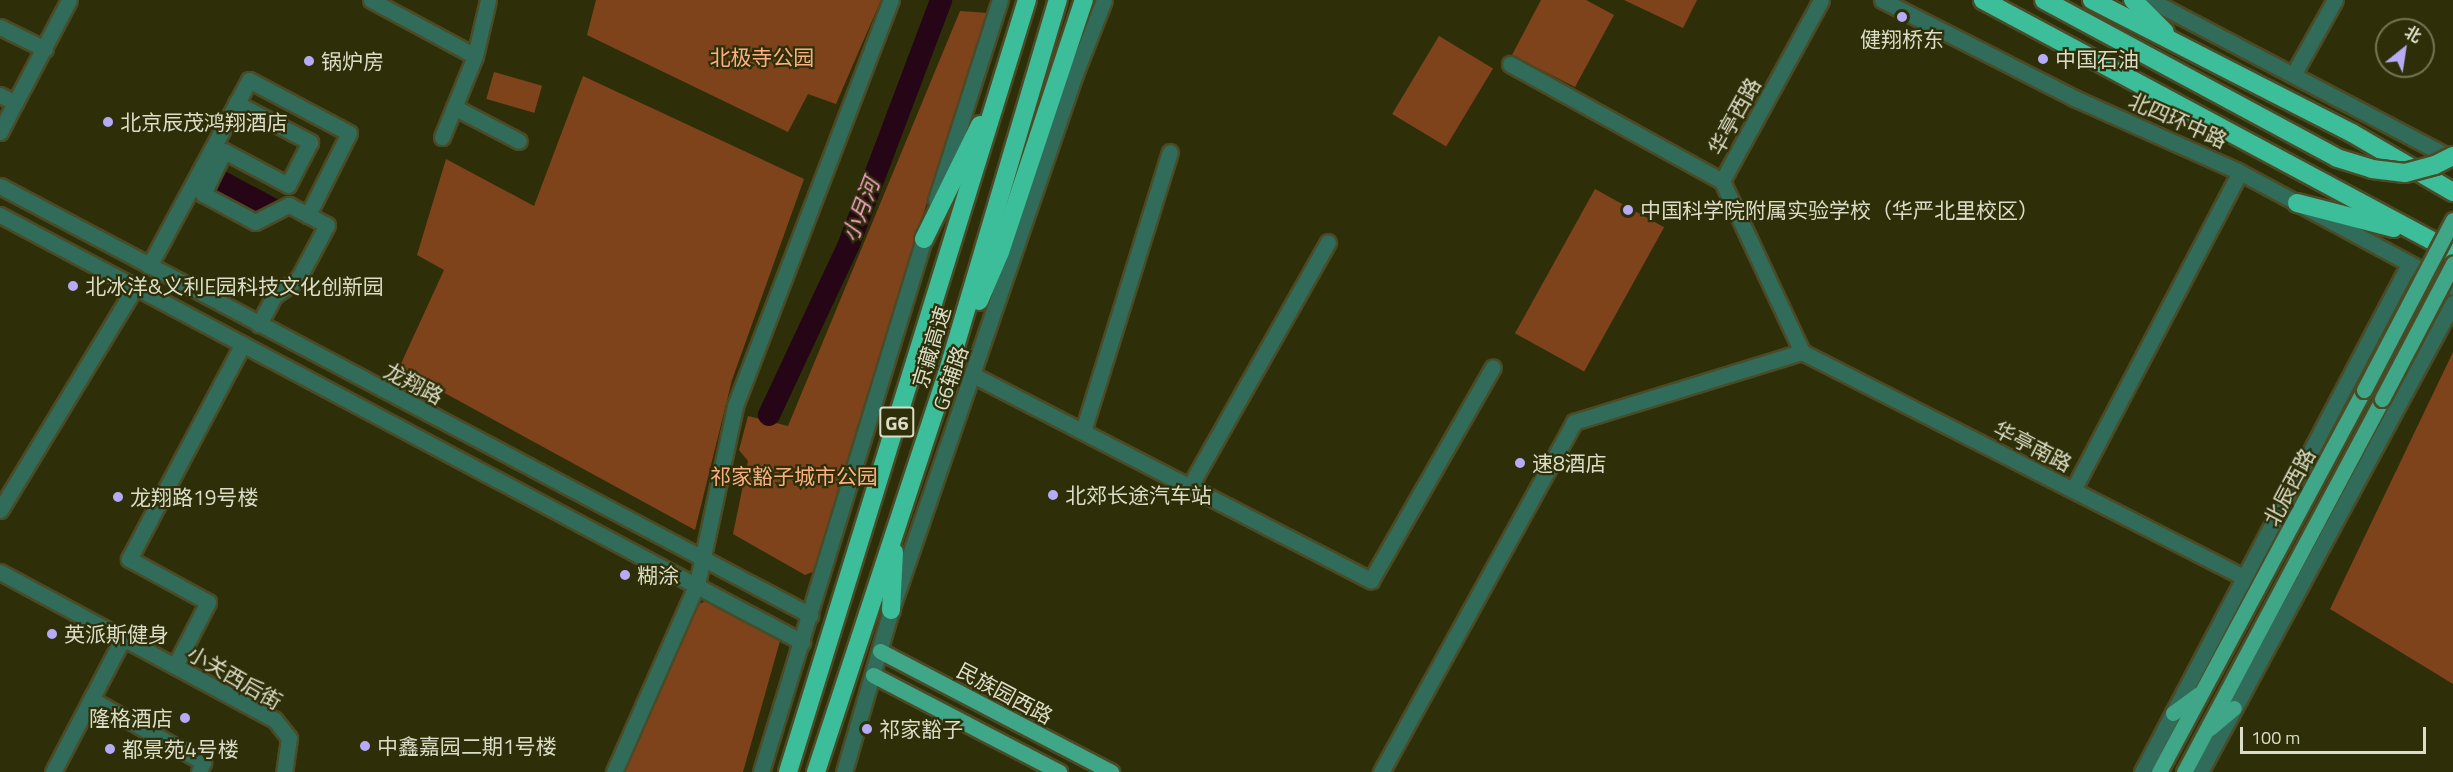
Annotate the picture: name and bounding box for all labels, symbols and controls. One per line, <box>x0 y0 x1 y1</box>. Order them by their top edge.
marker: 健翔桥东 <box>1895 10 1909 24</box>
north arrow <box>2375 18 2435 78</box>
text: 北 <box>2400 20 2426 49</box>
place label: 健翔桥东 <box>1860 26 1944 52</box>
park label: 北极寺公园 <box>710 44 814 70</box>
place label: 中国石油 <box>2055 46 2139 72</box>
place label: 锅炉房 <box>321 48 384 74</box>
marker: 中国石油 <box>2036 52 2050 66</box>
marker: 锅炉房 <box>302 54 316 68</box>
street label: 华亭西路 <box>1703 73 1765 159</box>
street label: 北四环中路 <box>2125 87 2231 153</box>
place label: 北京辰茂鸿翔酒店 <box>120 109 288 135</box>
marker: 北京辰茂鸿翔酒店 <box>101 115 115 129</box>
water label: 小月河 <box>837 174 885 246</box>
place label: 中国科学院附属实验学校（华严北里校区） <box>1640 197 2039 223</box>
marker: 中国科学院附属实验学校（华严北里校区） <box>1621 203 1635 217</box>
place label: 北冰洋&义利E园科技文化创新园 <box>85 273 384 299</box>
marker: 北冰洋&义利E园科技文化创新园 <box>66 279 80 293</box>
street label: 京藏高速 <box>907 303 955 391</box>
street label: G6辅路 <box>927 342 973 414</box>
street label: 龙翔路 <box>380 357 448 409</box>
road number: G6 <box>879 405 915 439</box>
street label: 华亭南路 <box>1990 416 2076 476</box>
street label: 北辰西路 <box>2258 444 2320 530</box>
place label: 速8酒店 <box>1532 450 1607 476</box>
marker: 速8酒店 <box>1513 456 1527 470</box>
park label: 祁家豁子城市公园 <box>710 463 878 489</box>
place label: 北郊长途汽车站 <box>1065 482 1212 508</box>
place label: 龙翔路19号楼 <box>130 484 259 510</box>
marker: 北郊长途汽车站 <box>1046 488 1060 502</box>
marker: 龙翔路19号楼 <box>111 490 125 504</box>
place label: 糊涂 <box>637 562 679 588</box>
marker: 糊涂 <box>618 568 632 582</box>
place label: 英派斯健身 <box>64 621 169 647</box>
marker: 英派斯健身 <box>45 627 59 641</box>
street label: 小关西后街 <box>183 640 287 714</box>
street label: 民族园西路 <box>953 657 1057 729</box>
place label: 隆格酒店 <box>89 705 173 731</box>
marker: 隆格酒店 <box>178 711 192 725</box>
scale bar <box>2243 715 2429 753</box>
place label: 祁家豁子 <box>879 716 963 742</box>
marker: 祁家豁子 <box>860 722 874 736</box>
text: 100 m <box>2251 724 2300 751</box>
place label: 中鑫嘉园二期1号楼 <box>377 733 557 759</box>
place label: 都景苑4号楼 <box>122 736 239 762</box>
marker: 中鑫嘉园二期1号楼 <box>358 739 372 753</box>
marker: 都景苑4号楼 <box>103 742 117 756</box>

